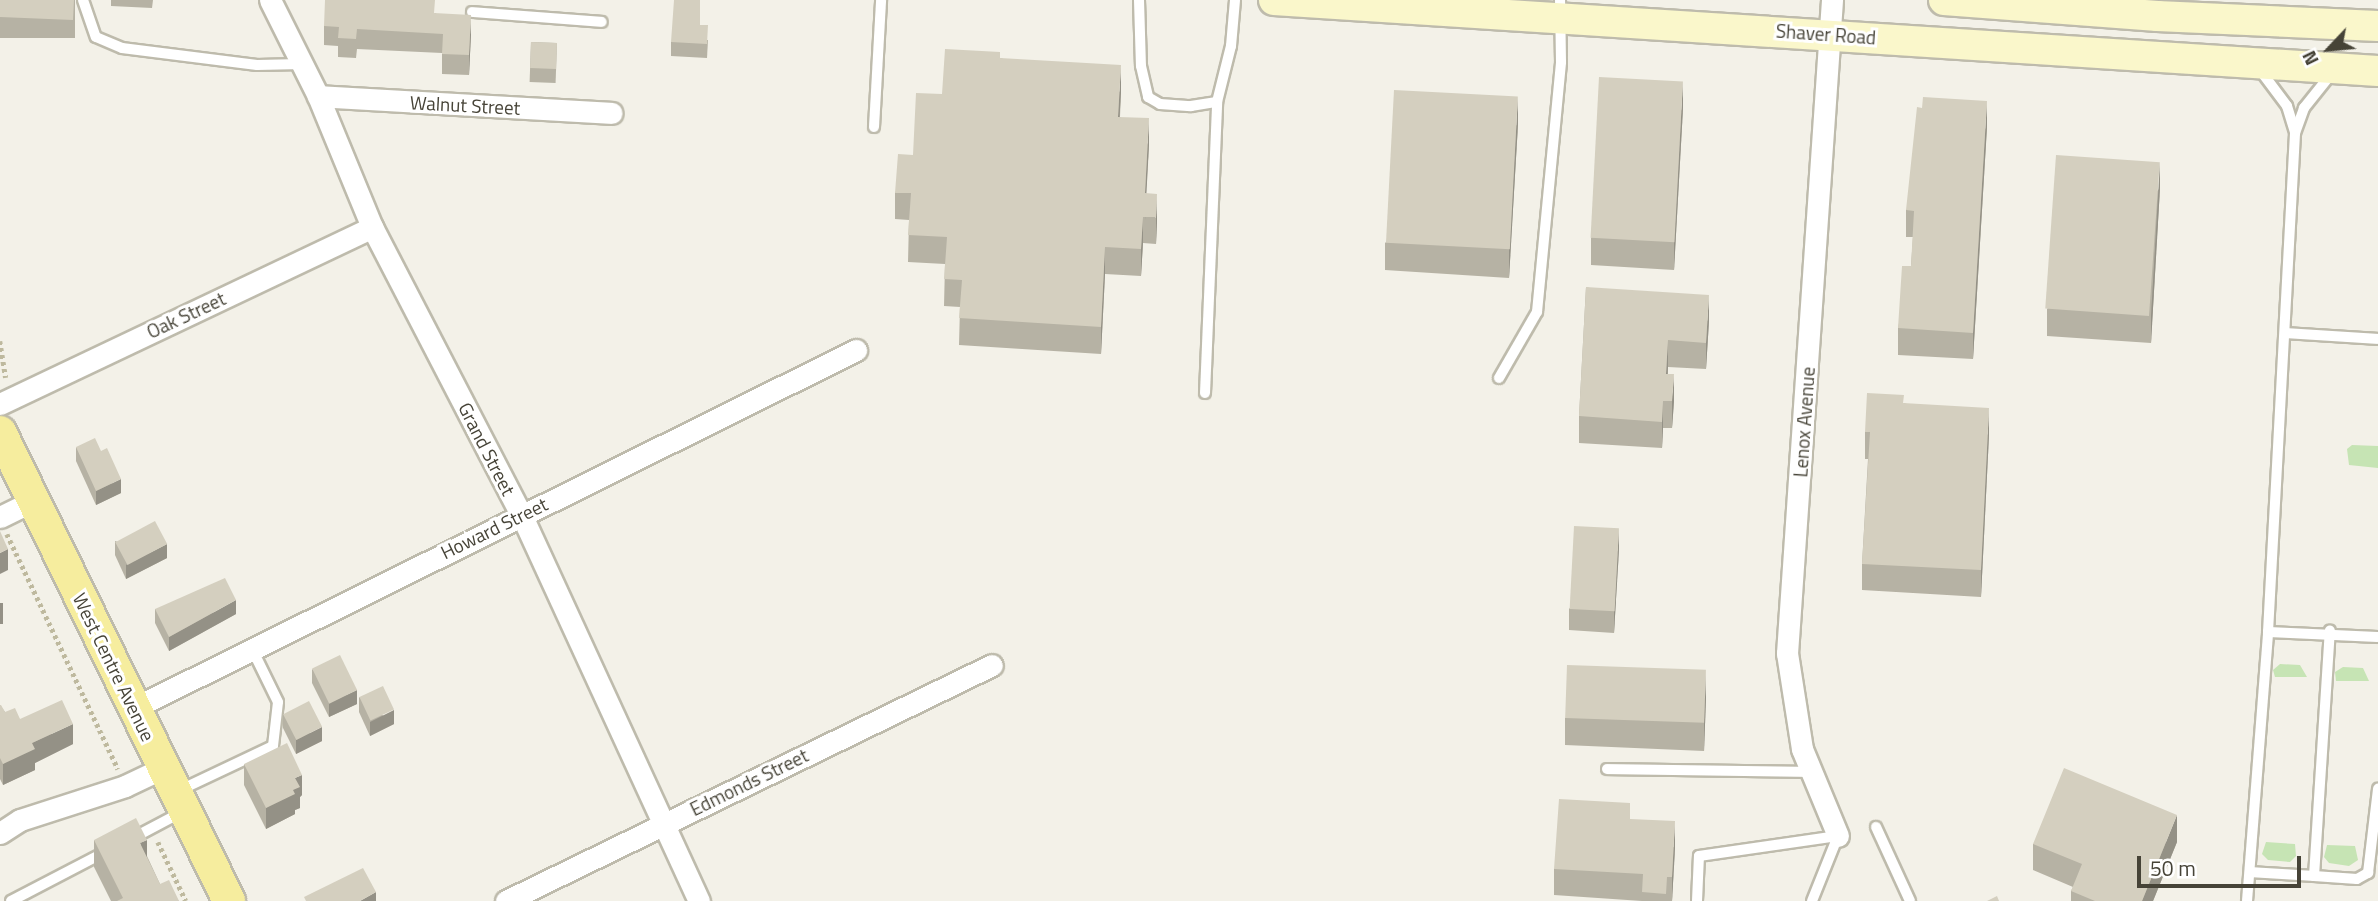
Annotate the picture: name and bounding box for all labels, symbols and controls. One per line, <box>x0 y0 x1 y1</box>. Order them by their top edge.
north arrow <box>2294 14 2364 84</box>
street label: Shaver Road <box>1775 19 1877 49</box>
text: N <box>2294 46 2326 71</box>
street label: Walnut Street <box>409 91 521 119</box>
street label: Oak Street <box>143 287 229 343</box>
street label: Lenox Avenue <box>1789 366 1819 478</box>
street label: Grand Street <box>454 399 520 499</box>
street label: Howard Street <box>437 492 551 564</box>
street label: West Centre Avenue <box>68 589 160 745</box>
street label: Edmonds Street <box>686 744 812 820</box>
scale bar <box>2140 842 2304 886</box>
text: 50 m <box>2150 852 2196 884</box>

